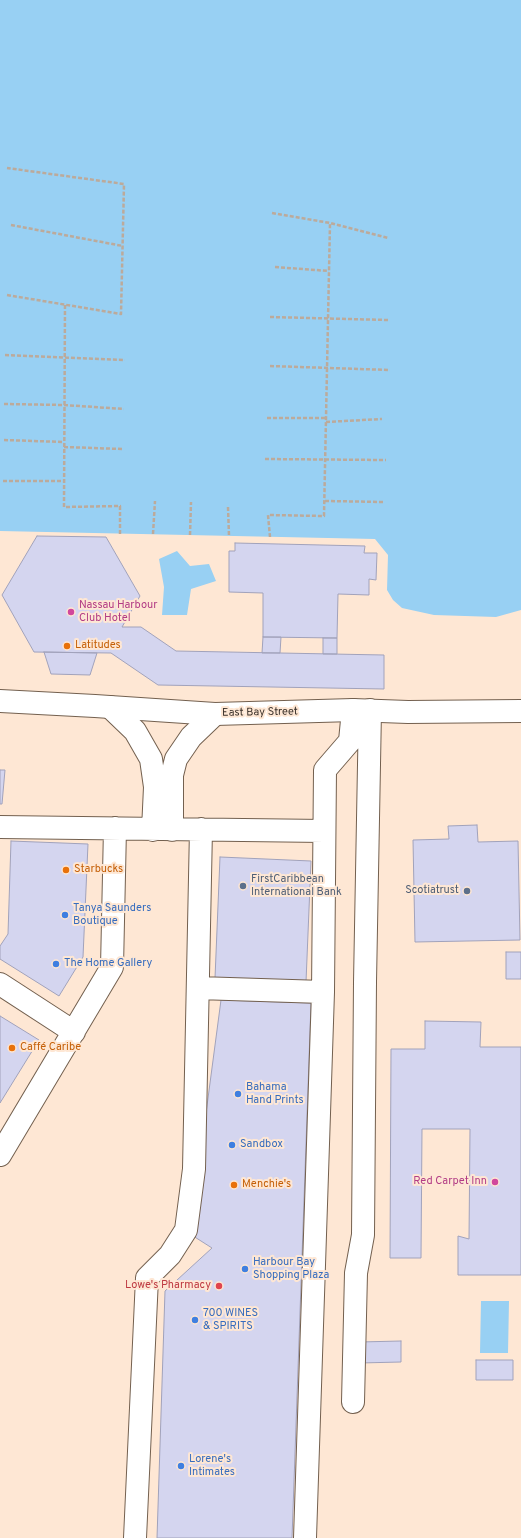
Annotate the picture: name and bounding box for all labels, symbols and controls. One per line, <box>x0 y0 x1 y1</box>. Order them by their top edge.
place label: Nassau Harbour Club Hotel <box>79 599 158 625</box>
marker: Nassau Harbour Club Hotel <box>66 607 76 617</box>
place label: Latitudes <box>75 639 121 653</box>
marker: Latitudes <box>62 641 72 651</box>
street label: East Bay Street <box>222 706 298 720</box>
place label: Starbucks <box>74 863 123 877</box>
marker: Starbucks <box>61 865 71 875</box>
place label: FirstCaribbean International Bank <box>251 873 342 899</box>
marker: FirstCaribbean International Bank <box>238 881 248 891</box>
place label: Scotiatrust <box>405 884 459 898</box>
marker: Scotiatrust <box>462 886 472 896</box>
place label: Tanya Saunders Boutique <box>73 902 151 928</box>
marker: Tanya Saunders Boutique <box>60 910 70 920</box>
place label: The Home Gallery <box>64 957 152 971</box>
marker: The Home Gallery <box>51 959 61 969</box>
place label: Caffé Caribe <box>20 1041 81 1055</box>
marker: Caffé Caribe <box>7 1043 17 1053</box>
place label: Bahama Hand Prints <box>246 1081 304 1107</box>
marker: Bahama Hand Prints <box>233 1089 243 1099</box>
place label: Sandbox <box>240 1138 283 1152</box>
marker: Sandbox <box>227 1140 237 1150</box>
place label: Red Carpet Inn <box>413 1175 487 1189</box>
marker: Red Carpet Inn <box>490 1177 500 1187</box>
place label: Menchie's <box>242 1178 291 1192</box>
marker: Menchie's <box>229 1180 239 1190</box>
place label: Harbour Bay Shopping Plaza <box>253 1256 329 1282</box>
marker: Harbour Bay Shopping Plaza <box>240 1264 250 1274</box>
place label: Lowe's Pharmacy <box>125 1279 211 1293</box>
marker: Lowe's Pharmacy <box>214 1281 224 1291</box>
place label: 700 WINES & SPIRITS <box>203 1307 258 1333</box>
marker: 700 WINES & SPIRITS <box>190 1315 200 1325</box>
place label: Lorene's Intimates <box>189 1453 235 1479</box>
marker: Lorene's Intimates <box>176 1461 186 1471</box>

